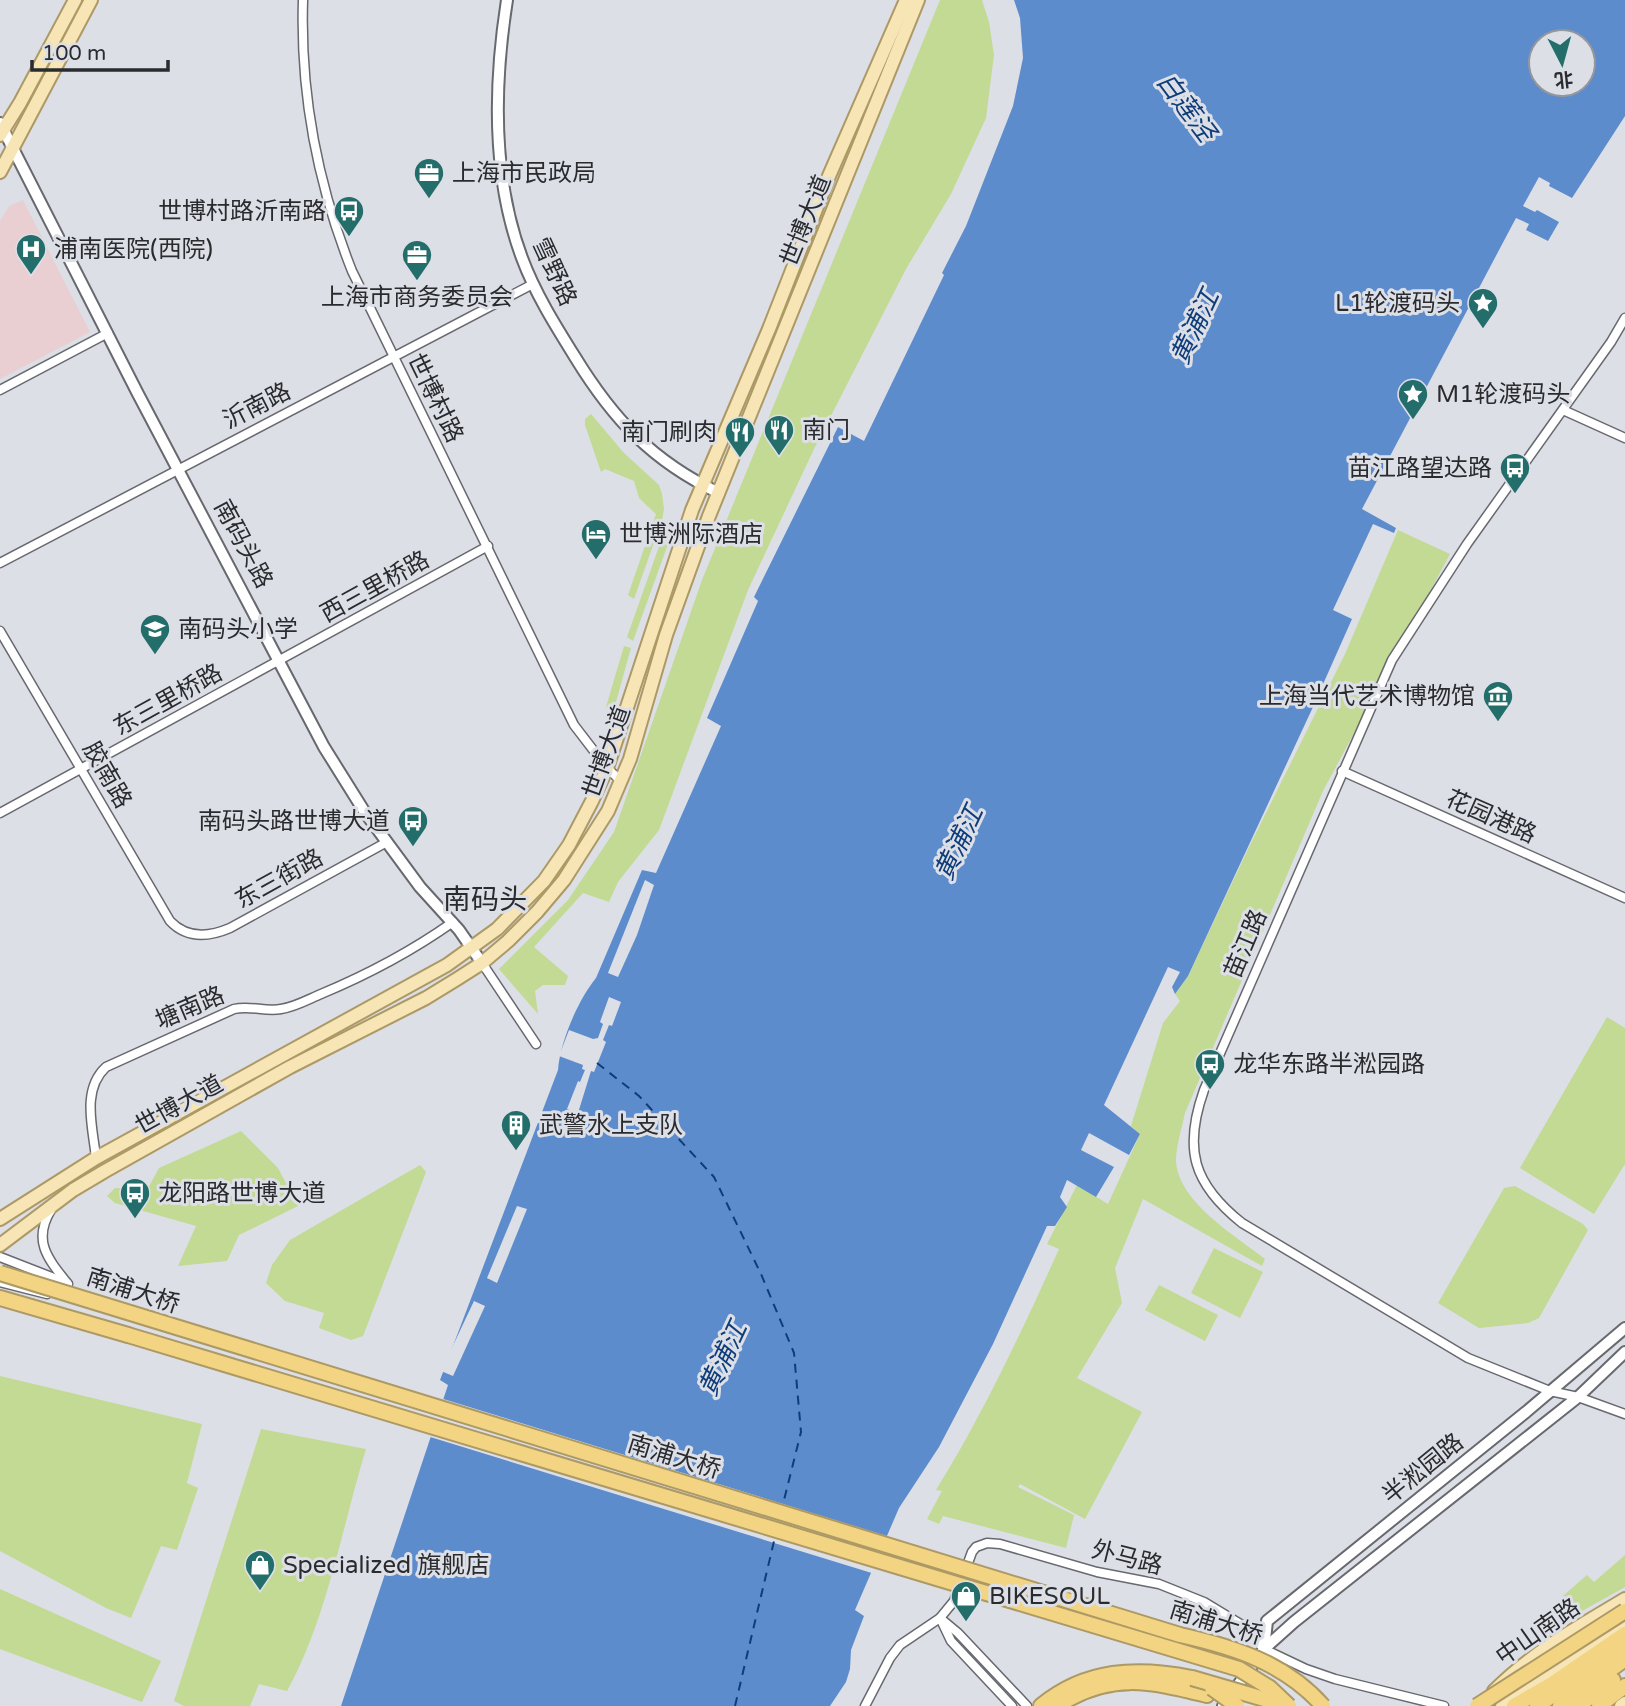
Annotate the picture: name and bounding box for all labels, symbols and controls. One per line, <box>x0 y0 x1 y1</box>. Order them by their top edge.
scale bar <box>32 28 168 72</box>
north arrow <box>1527 28 1597 98</box>
text: 100 m <box>42 41 106 66</box>
water label: 白莲泾 <box>1150 67 1224 150</box>
text: 北 <box>1553 67 1574 91</box>
office icon: 上海市民政局 <box>412 156 446 200</box>
place label: 上海市民政局 <box>452 159 596 188</box>
street label: 世博大道 <box>775 171 837 271</box>
bus stop icon: 世博村路沂南路 <box>332 194 366 238</box>
place label: 世博村路沂南路 <box>158 197 326 226</box>
hospital icon: 浦南医院(西院) <box>14 232 48 276</box>
street label: 雪野路 <box>526 233 582 311</box>
place label: 浦南医院(西院) <box>54 235 213 264</box>
office icon: 上海市商务委员会 <box>400 238 434 282</box>
water label: 黄浦江 <box>1164 282 1227 369</box>
place label: 上海市商务委员会 <box>321 283 513 312</box>
place icon: L1轮渡码头 <box>1466 286 1500 330</box>
place label: L1轮渡码头 <box>1335 289 1460 318</box>
street label: 世博村路 <box>401 349 469 447</box>
street label: 沂南路 <box>218 377 296 435</box>
place icon: M1轮渡码头 <box>1396 377 1430 421</box>
place label: M1轮渡码头 <box>1436 380 1570 409</box>
restaurant icon: 南门 <box>762 413 796 457</box>
restaurant icon: 南门刷肉 <box>723 415 757 459</box>
place label: 南门 <box>802 416 850 445</box>
place label: 南门刷肉 <box>621 418 717 447</box>
bus stop icon: 苗江路望达路 <box>1498 451 1532 495</box>
place label: 苗江路望达路 <box>1348 454 1492 483</box>
street label: 南码头路 <box>208 495 278 593</box>
hotel icon: 世博洲际酒店 <box>579 517 613 561</box>
place label: 世博洲际酒店 <box>619 520 763 549</box>
street label: 西三里桥路 <box>315 545 435 629</box>
school or university icon: 南码头小学 <box>138 612 172 656</box>
place label: 南码头小学 <box>178 615 298 644</box>
street label: 东三里桥路 <box>108 658 228 742</box>
museum icon: 上海当代艺术博物馆 <box>1481 679 1515 723</box>
place label: 上海当代艺术博物馆 <box>1259 682 1475 711</box>
street label: 世博大道 <box>577 702 637 802</box>
street label: 胶南路 <box>76 737 138 813</box>
street label: 花园港路 <box>1441 784 1541 850</box>
water label: 黄浦江 <box>928 798 991 885</box>
bus stop icon: 南码头路世博大道 <box>396 804 430 848</box>
place label: 南码头路世博大道 <box>198 807 390 836</box>
street label: 东三街路 <box>230 843 328 915</box>
district label: 南码头 <box>443 883 527 917</box>
street label: 苗江路 <box>1219 905 1273 983</box>
street label: 塘南路 <box>151 981 229 1035</box>
bus stop icon: 龙华东路半淞园路 <box>1193 1047 1227 1091</box>
place label: 龙华东路半淞园路 <box>1233 1050 1425 1079</box>
street label: 世博大道 <box>130 1069 228 1141</box>
building icon: 武警水上支队 <box>499 1108 533 1152</box>
place label: 武警水上支队 <box>539 1111 683 1140</box>
bus stop icon: 龙阳路世博大道 <box>118 1176 152 1220</box>
place label: 龙阳路世博大道 <box>158 1179 326 1208</box>
street label: 南浦大桥 <box>83 1262 183 1320</box>
water label: 黄浦江 <box>692 1314 755 1401</box>
street label: 半淞园路 <box>1377 1428 1469 1510</box>
street label: 南浦大桥 <box>624 1429 724 1485</box>
street label: 外马路 <box>1089 1535 1165 1581</box>
shop icon: Specialized 旗舰店 <box>243 1548 277 1592</box>
place label: Specialized 旗舰店 <box>283 1551 489 1580</box>
shop icon: BIKESOUL <box>949 1579 983 1623</box>
place label: BIKESOUL <box>989 1582 1110 1611</box>
street label: 中山南路 <box>1490 1593 1586 1671</box>
street label: 南浦大桥 <box>1166 1595 1266 1651</box>

